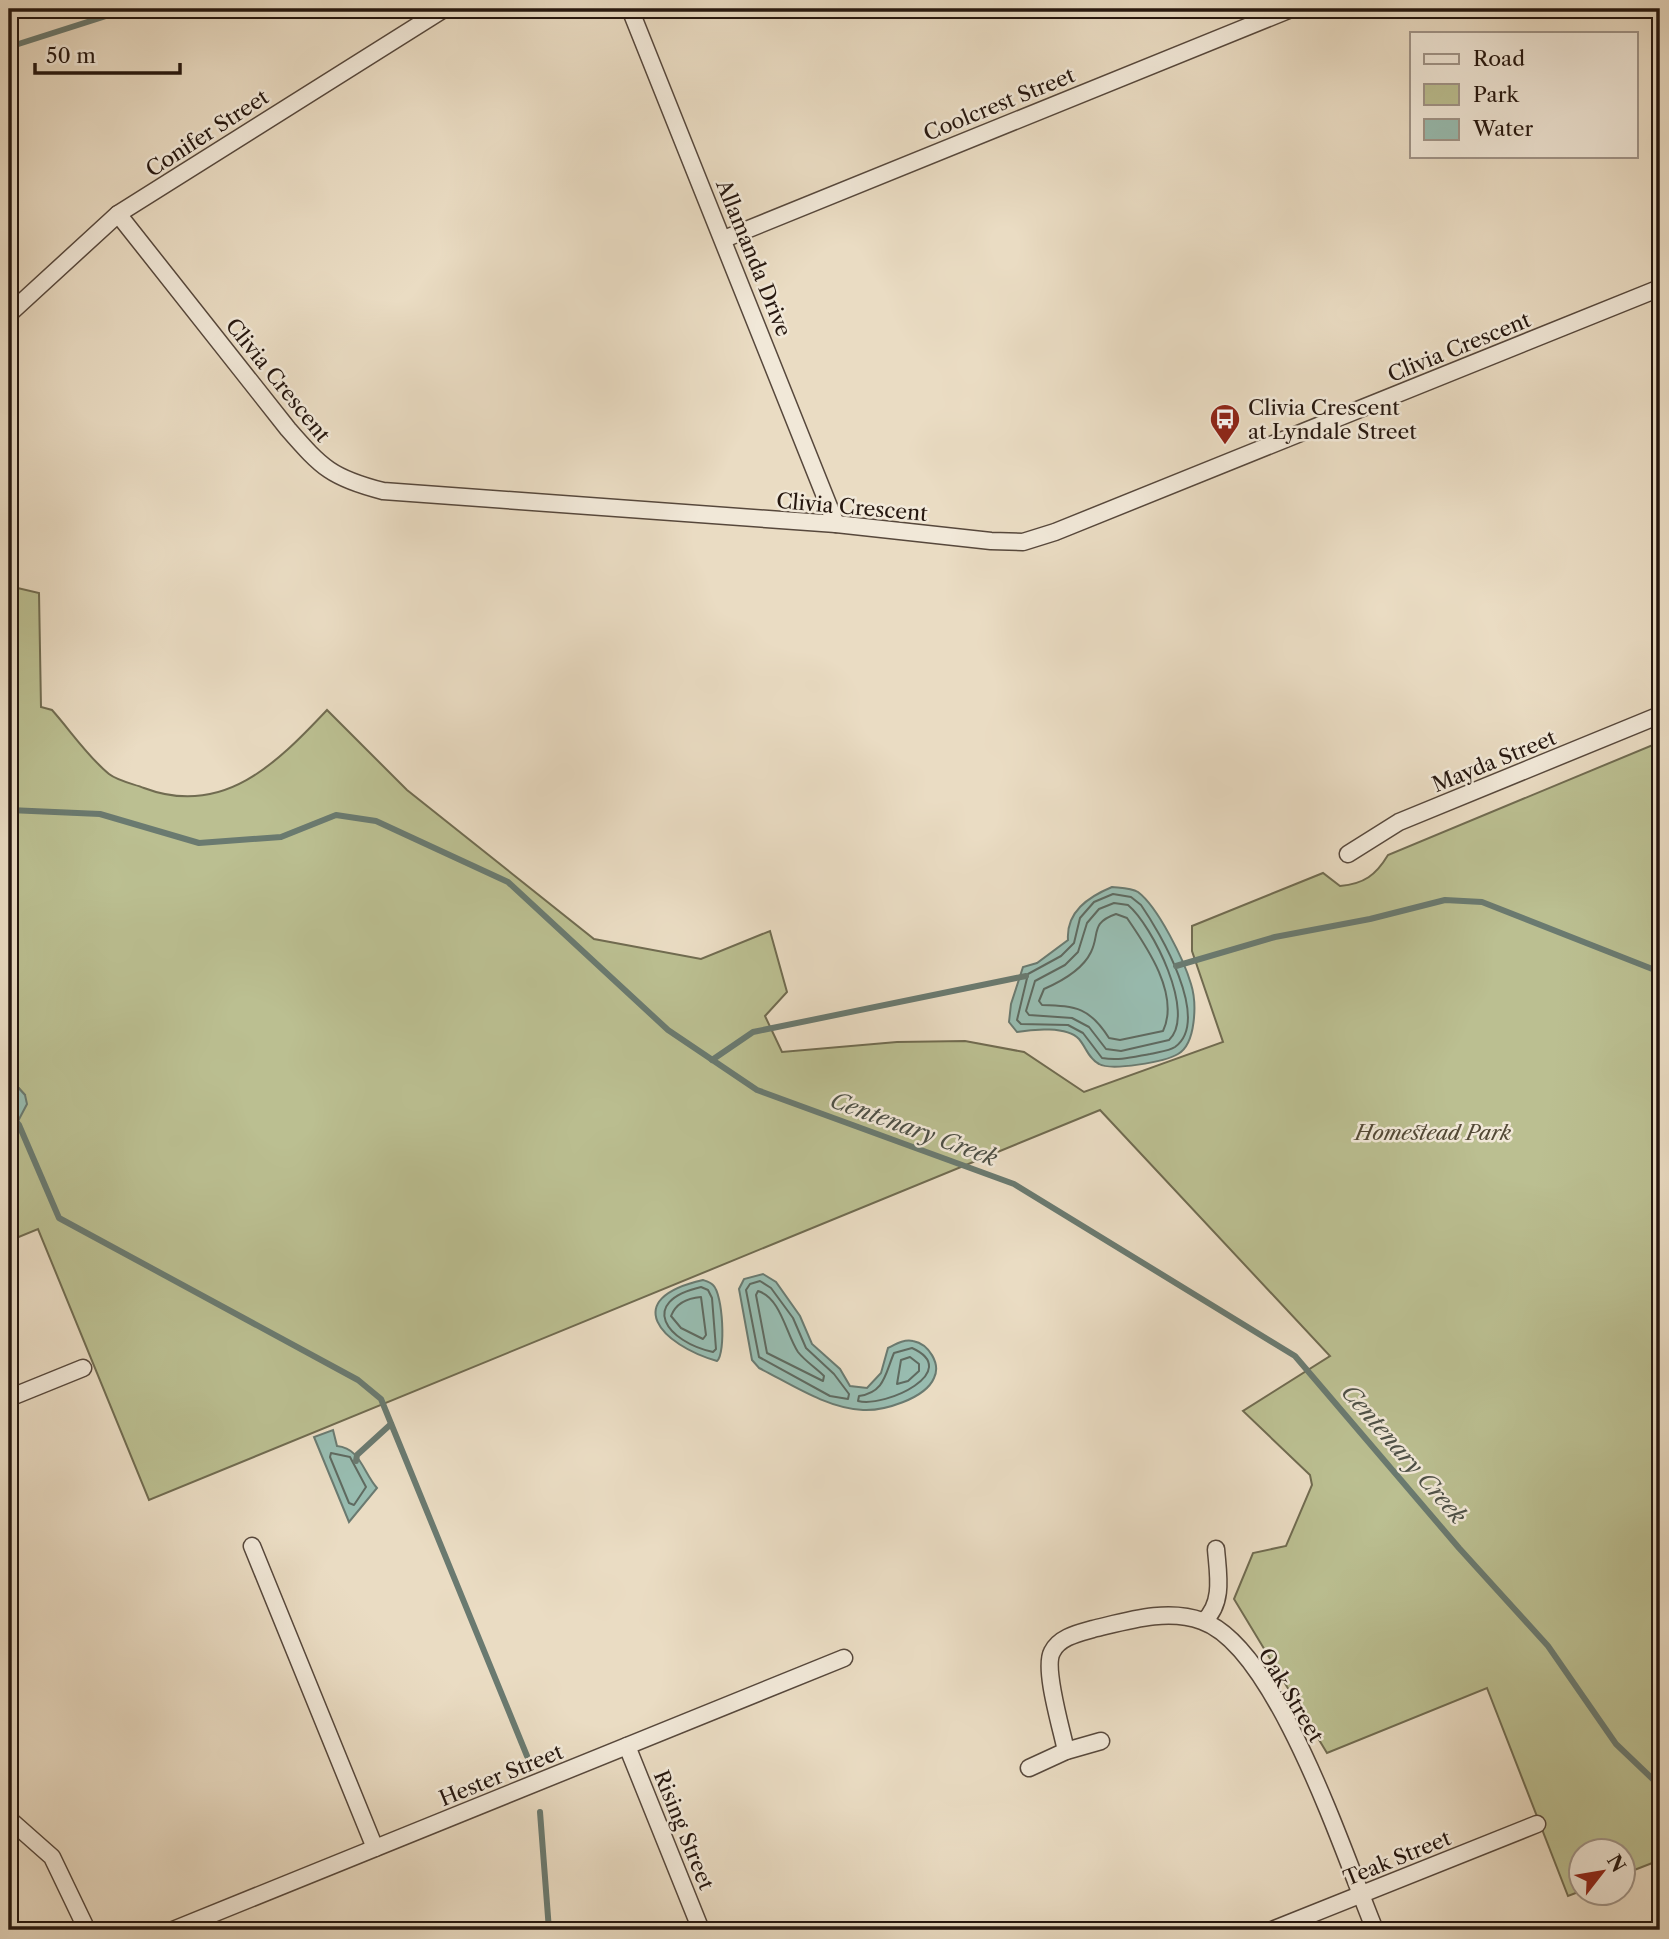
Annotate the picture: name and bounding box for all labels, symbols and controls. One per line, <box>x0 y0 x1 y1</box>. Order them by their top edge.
scale bar <box>35 32 180 76</box>
legend <box>1410 32 1638 158</box>
text: 50 m <box>46 43 96 68</box>
text: Road <box>1473 46 1525 71</box>
street label: Coolcrest Street <box>920 62 1079 146</box>
text: Park <box>1473 82 1519 107</box>
street label: Conifer Street <box>141 84 273 182</box>
text: Water <box>1472 116 1533 141</box>
street label: Allamanda Drive <box>711 175 797 340</box>
street label: Clivia Crescent <box>1384 307 1535 387</box>
street label: Clivia Crescent <box>221 313 336 447</box>
place label: Clivia Crescent at Lyndale Street <box>1248 395 1417 444</box>
bus stop icon: Clivia Crescent at Lyndale Street <box>1208 402 1242 446</box>
street label: Clivia Crescent <box>775 488 929 526</box>
street label: Mayda Street <box>1428 725 1560 797</box>
water label: Centenary Creek <box>827 1086 1001 1172</box>
park label: Homestead Park <box>1353 1120 1511 1145</box>
water label: Centenary Creek <box>1336 1379 1472 1530</box>
street label: Oak Street <box>1253 1643 1329 1747</box>
street label: Hester Street <box>436 1739 567 1811</box>
street label: Rising Street <box>649 1767 720 1894</box>
street label: Teak Street <box>1340 1825 1455 1891</box>
north arrow <box>1568 1838 1638 1908</box>
text: N <box>1602 1851 1630 1877</box>

